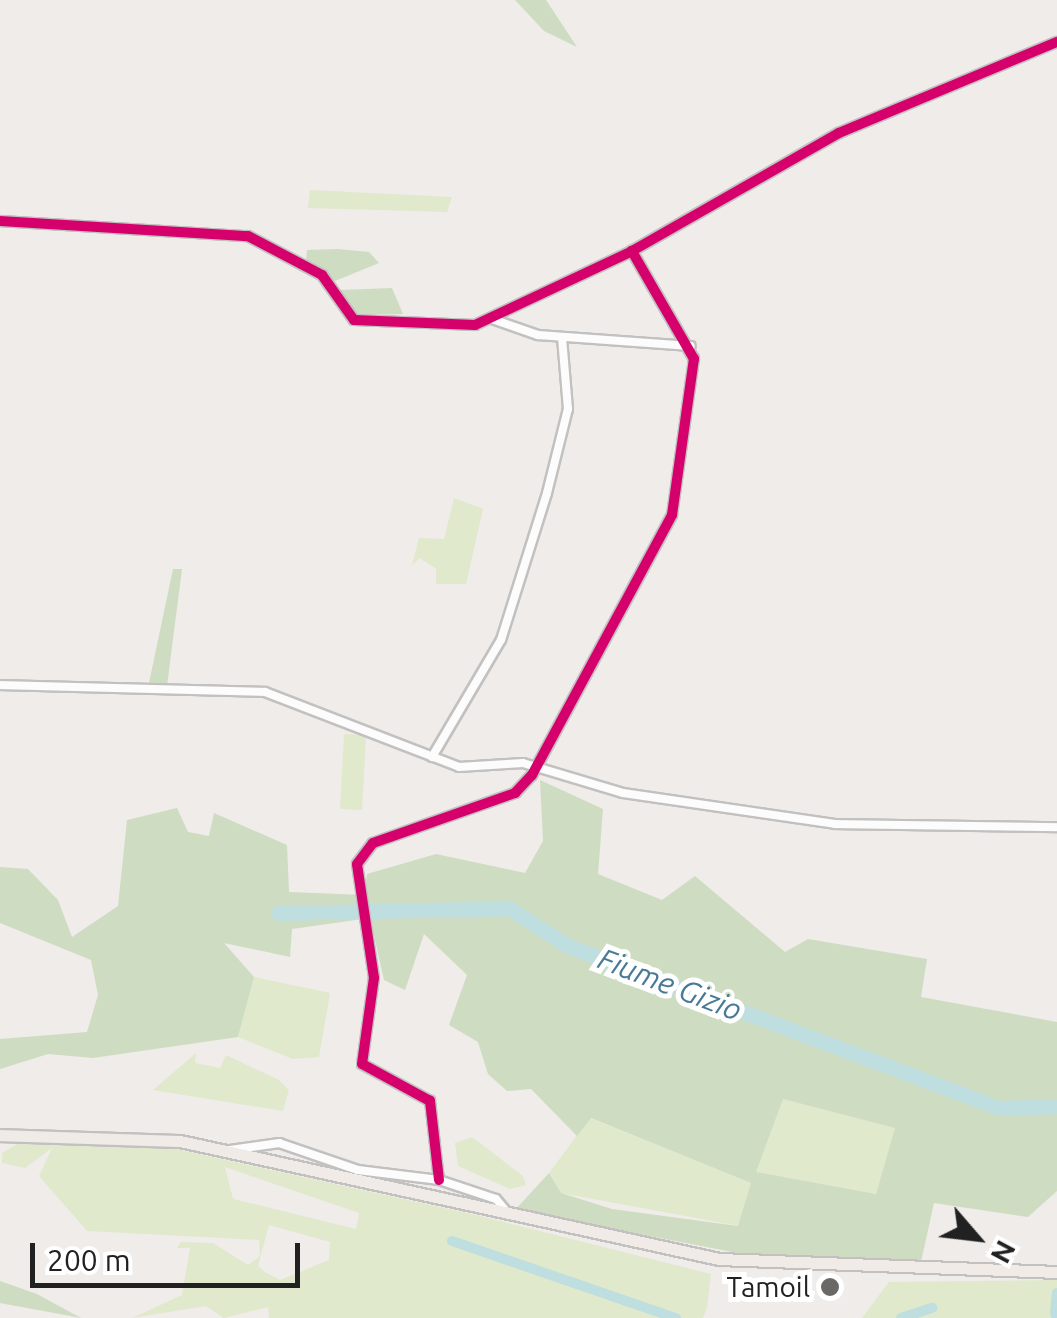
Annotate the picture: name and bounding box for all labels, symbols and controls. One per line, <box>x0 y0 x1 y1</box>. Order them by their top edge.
water label: Fiume Gizio <box>593 940 747 1028</box>
north arrow <box>927 1188 1027 1288</box>
scale bar <box>35 1223 305 1285</box>
text: N <box>985 1236 1023 1269</box>
text: 200 m <box>47 1243 131 1277</box>
place label: Tamoil <box>726 1270 810 1304</box>
marker: Tamoil <box>819 1276 841 1298</box>

